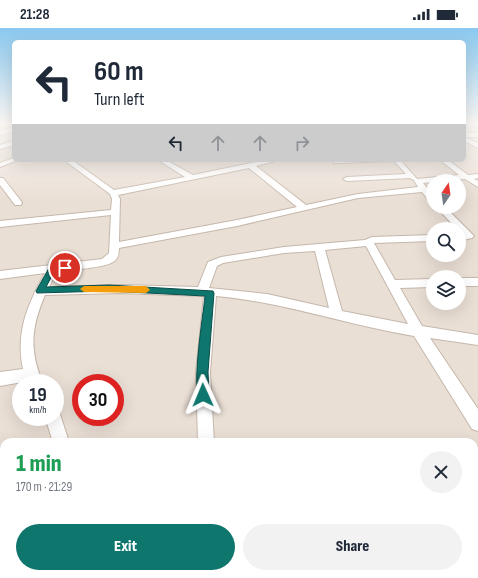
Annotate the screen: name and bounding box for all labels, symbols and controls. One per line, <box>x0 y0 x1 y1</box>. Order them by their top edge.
text: 21:28 <box>20 5 49 24</box>
text: 60 m <box>94 55 143 88</box>
icon: left <box>28 56 80 108</box>
text: Turn left <box>94 89 145 110</box>
icon: left <box>165 132 187 154</box>
icon: ahead <box>207 132 229 154</box>
icon: ahead <box>249 132 271 154</box>
icon: right <box>291 132 313 154</box>
north arrow <box>426 174 466 214</box>
map controls <box>426 174 466 310</box>
button: search <box>426 222 466 262</box>
pin <box>48 251 82 285</box>
icon: arrive <box>54 257 76 279</box>
button: layers <box>426 270 466 310</box>
speed limit sign: 30 <box>72 374 124 426</box>
position arrow <box>182 374 224 416</box>
text: 19 <box>29 383 47 407</box>
text: km/h <box>29 404 47 416</box>
text: 1 min <box>16 449 62 478</box>
button: close <box>420 451 462 493</box>
text: 170 m · 21:29 <box>16 479 72 495</box>
button: Exit <box>16 524 235 570</box>
button: Share <box>243 524 462 570</box>

